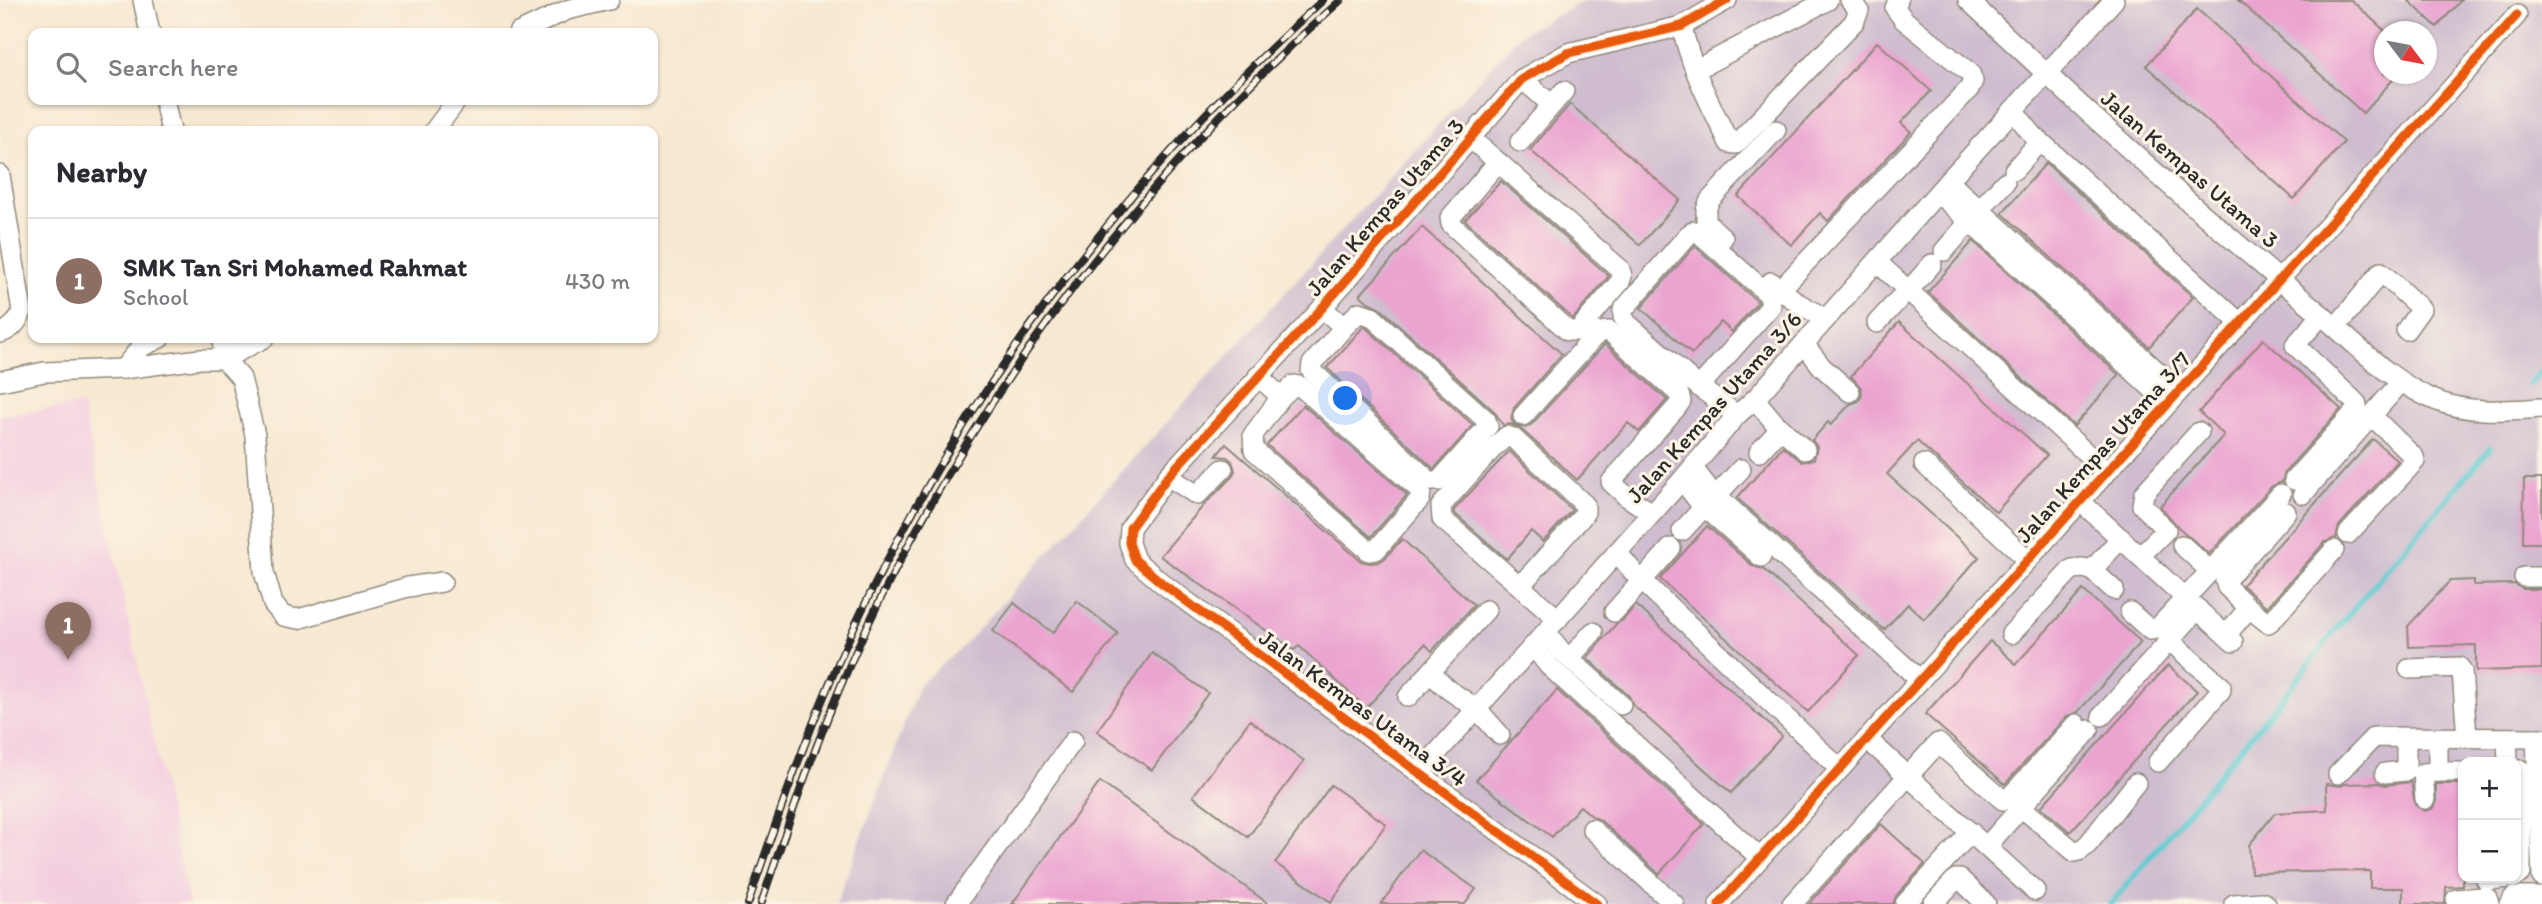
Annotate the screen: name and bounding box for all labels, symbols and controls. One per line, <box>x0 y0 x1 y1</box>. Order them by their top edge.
north arrow <box>2374 21 2437 84</box>
search box <box>28 28 658 105</box>
icon: search <box>52 48 90 86</box>
text: Search here <box>108 51 238 83</box>
street label: Jalan Kempas Utama 3 <box>2095 84 2285 254</box>
street label: Jalan Kempas Utama 3 <box>1300 112 1470 302</box>
text: Nearby <box>56 153 147 190</box>
text: SMK Tan Sri Mohamed Rahmat <box>123 251 467 283</box>
text: 1 <box>74 267 84 295</box>
text: 430 m <box>565 267 630 295</box>
text: School <box>123 283 188 311</box>
street label: Jalan Kempas Utama 3/6 <box>1620 305 1808 509</box>
street label: Jalan Kempas Utama 3/7 <box>2010 346 2196 548</box>
your location <box>1328 381 1362 415</box>
pin: 1 <box>45 602 91 660</box>
street label: Jalan Kempas Utama 3/4 <box>1254 623 1473 793</box>
map controls <box>2458 757 2521 883</box>
button: + <box>2458 757 2521 820</box>
button: − <box>2458 820 2521 883</box>

